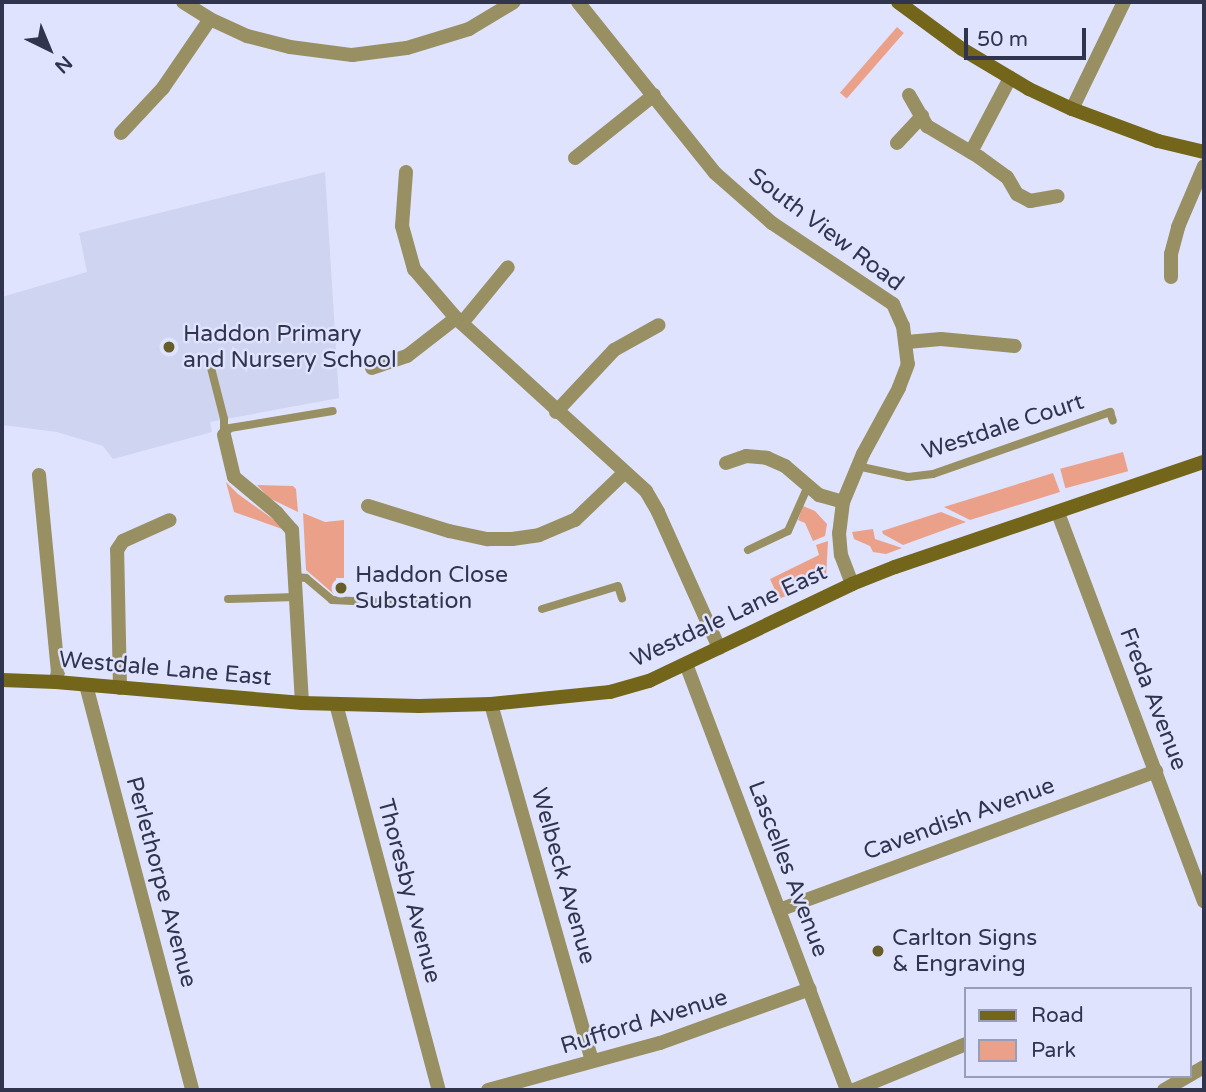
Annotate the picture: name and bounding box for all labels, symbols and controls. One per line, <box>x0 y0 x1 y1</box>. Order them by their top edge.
north arrow <box>14 14 84 84</box>
scale bar <box>968 14 1090 58</box>
text: 50 m <box>977 27 1028 52</box>
text: N <box>50 51 76 78</box>
street label: South View Road <box>743 163 909 297</box>
place label: Haddon Primary and Nursery School <box>183 320 397 374</box>
marker: Haddon Primary and Nursery School <box>161 339 177 355</box>
street label: Westdale Court <box>919 388 1087 466</box>
street label: Westdale Lane East <box>626 558 832 674</box>
place label: Haddon Close Substation <box>355 561 508 615</box>
marker: Haddon Close Substation <box>333 580 349 596</box>
street label: Freda Avenue <box>1113 624 1193 774</box>
street label: Westdale Lane East <box>58 646 272 692</box>
street label: Cavendish Avenue <box>860 772 1058 866</box>
street label: Perlethorpe Avenue <box>120 774 202 990</box>
street label: Lascelles Avenue <box>742 777 834 961</box>
street label: Welbeck Avenue <box>525 785 601 967</box>
street label: Thoresby Avenue <box>371 796 447 986</box>
place label: Carlton Signs & Engraving <box>892 924 1037 978</box>
marker: Carlton Signs & Engraving <box>870 943 886 959</box>
street label: Rufford Avenue <box>557 984 731 1060</box>
legend <box>964 987 1192 1078</box>
text: Road <box>1031 1003 1084 1028</box>
text: Park <box>1031 1038 1076 1063</box>

